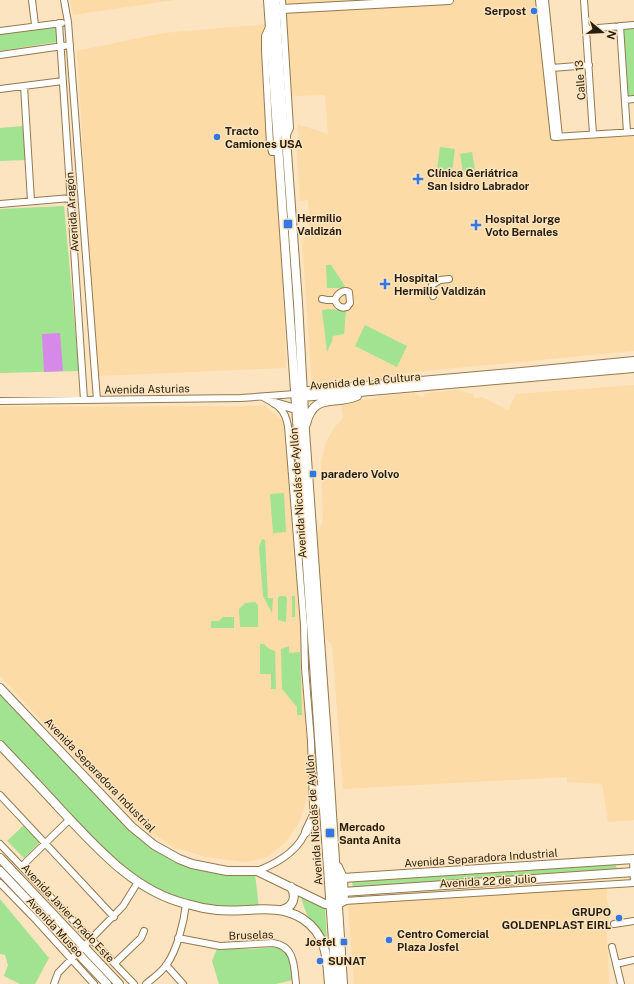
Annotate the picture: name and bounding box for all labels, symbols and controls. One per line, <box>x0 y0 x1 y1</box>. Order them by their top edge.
place label: Serpost <box>484 5 526 17</box>
marker: Serpost <box>529 6 539 16</box>
north arrow <box>582 12 622 52</box>
text: N <box>604 29 619 41</box>
street label: Calle 13 <box>573 60 587 100</box>
place label: Tracto Camiones USA <box>225 125 303 150</box>
marker: Tracto Camiones USA <box>212 132 222 142</box>
place label: Clínica Geriátrica San Isidro Labrador <box>427 167 530 192</box>
street label: Avenida Aragón <box>63 171 81 253</box>
marker: Clínica Geriátrica San Isidro Labrador <box>412 173 424 185</box>
place label: Hermilio Valdizán <box>297 212 342 237</box>
place label: Hospital Jorge Voto Bernales <box>485 213 560 238</box>
marker: Hermilio Valdizán <box>282 218 294 230</box>
marker: Hospital Jorge Voto Bernales <box>470 219 482 231</box>
place label: Hospital Hermilio Valdizán <box>394 272 486 297</box>
marker: Hospital Hermilio Valdizán <box>379 278 391 290</box>
street label: Avenida de La Cultura <box>309 370 421 392</box>
street label: Avenida Asturias <box>104 382 190 396</box>
street label: Avenida Nicolás de Ayllón <box>287 427 309 559</box>
place label: paradero Volvo <box>321 468 399 480</box>
marker: paradero Volvo <box>308 469 318 479</box>
street label: Avenida Separadora Industrial <box>42 716 158 834</box>
street label: Avenida Nicolás de Ayllón <box>303 754 325 886</box>
place label: Mercado Santa Anita <box>339 821 401 846</box>
marker: Mercado Santa Anita <box>324 827 336 839</box>
street label: Avenida Separadora Industrial <box>404 847 558 869</box>
street label: Avenida Javier Prado Este <box>19 861 117 965</box>
street label: Avenida 22 de Julio <box>439 872 537 890</box>
street label: Avenida Museo <box>24 895 86 959</box>
place label: GRUPO GOLDENPLAST EIRL <box>502 906 611 931</box>
marker: GRUPO GOLDENPLAST EIRL <box>614 913 624 923</box>
street label: Bruselas <box>228 928 274 942</box>
place label: Centro Comercial Plaza Josfel <box>397 928 490 953</box>
marker: Centro Comercial Plaza Josfel <box>384 935 394 945</box>
place label: Josfel <box>305 936 336 948</box>
marker: Josfel <box>339 937 349 947</box>
place label: SUNAT <box>328 955 366 967</box>
marker: SUNAT <box>315 956 325 966</box>

